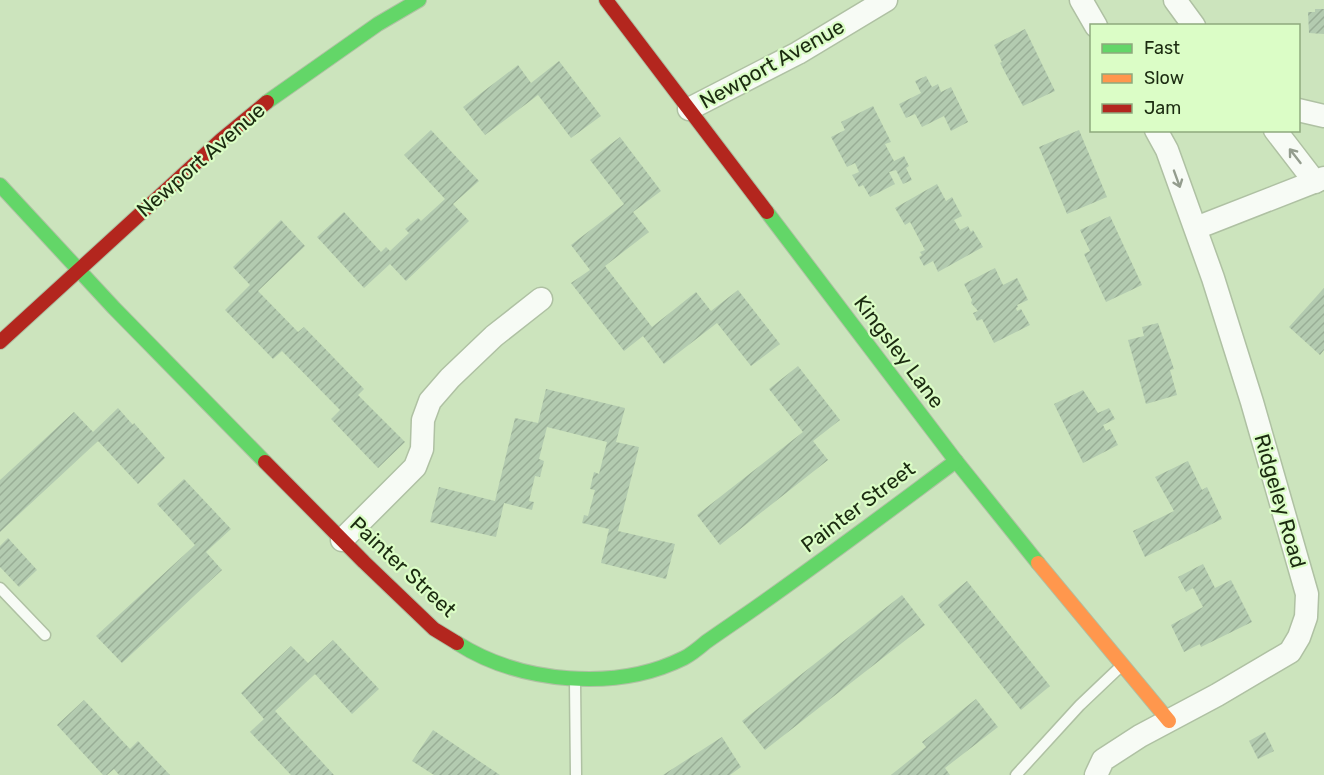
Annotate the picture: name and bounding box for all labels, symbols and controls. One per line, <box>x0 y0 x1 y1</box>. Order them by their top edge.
street label: Newport Avenue <box>695 13 849 114</box>
legend <box>1090 24 1300 132</box>
text: Fast <box>1144 37 1180 59</box>
text: Slow <box>1144 67 1184 89</box>
street label: Newport Avenue <box>131 97 270 222</box>
text: Jam <box>1144 97 1181 119</box>
one-way arrow <box>1289 149 1302 165</box>
one-way arrow <box>1173 169 1184 187</box>
street label: Kingsley Lane <box>849 291 950 413</box>
street label: Ridgeley Road <box>1249 431 1312 571</box>
street label: Painter Street <box>796 456 919 557</box>
street label: Painter Street <box>345 511 462 622</box>

